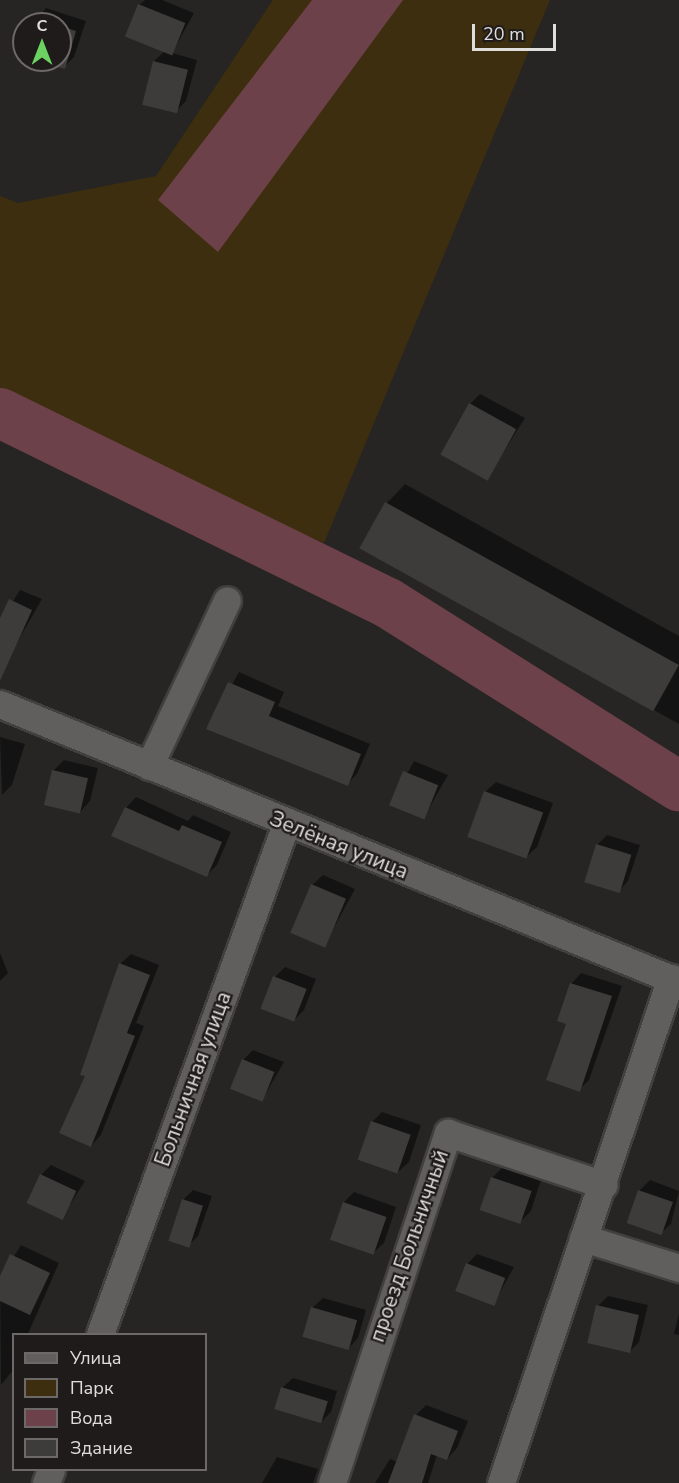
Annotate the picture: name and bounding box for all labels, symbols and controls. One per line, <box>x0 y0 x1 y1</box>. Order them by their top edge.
north arrow <box>12 12 72 72</box>
scale bar <box>475 12 559 50</box>
text: С <box>37 15 47 37</box>
text: 20 m <box>483 22 525 46</box>
street label: Зелёная улица <box>266 806 412 884</box>
street label: Больничная улица <box>150 988 236 1170</box>
street label: проезд Больничный <box>364 1147 454 1345</box>
legend <box>12 1333 207 1471</box>
text: Улица <box>70 1346 121 1370</box>
text: Парк <box>70 1376 113 1400</box>
text: Вода <box>70 1406 113 1430</box>
text: Здание <box>70 1436 133 1460</box>

